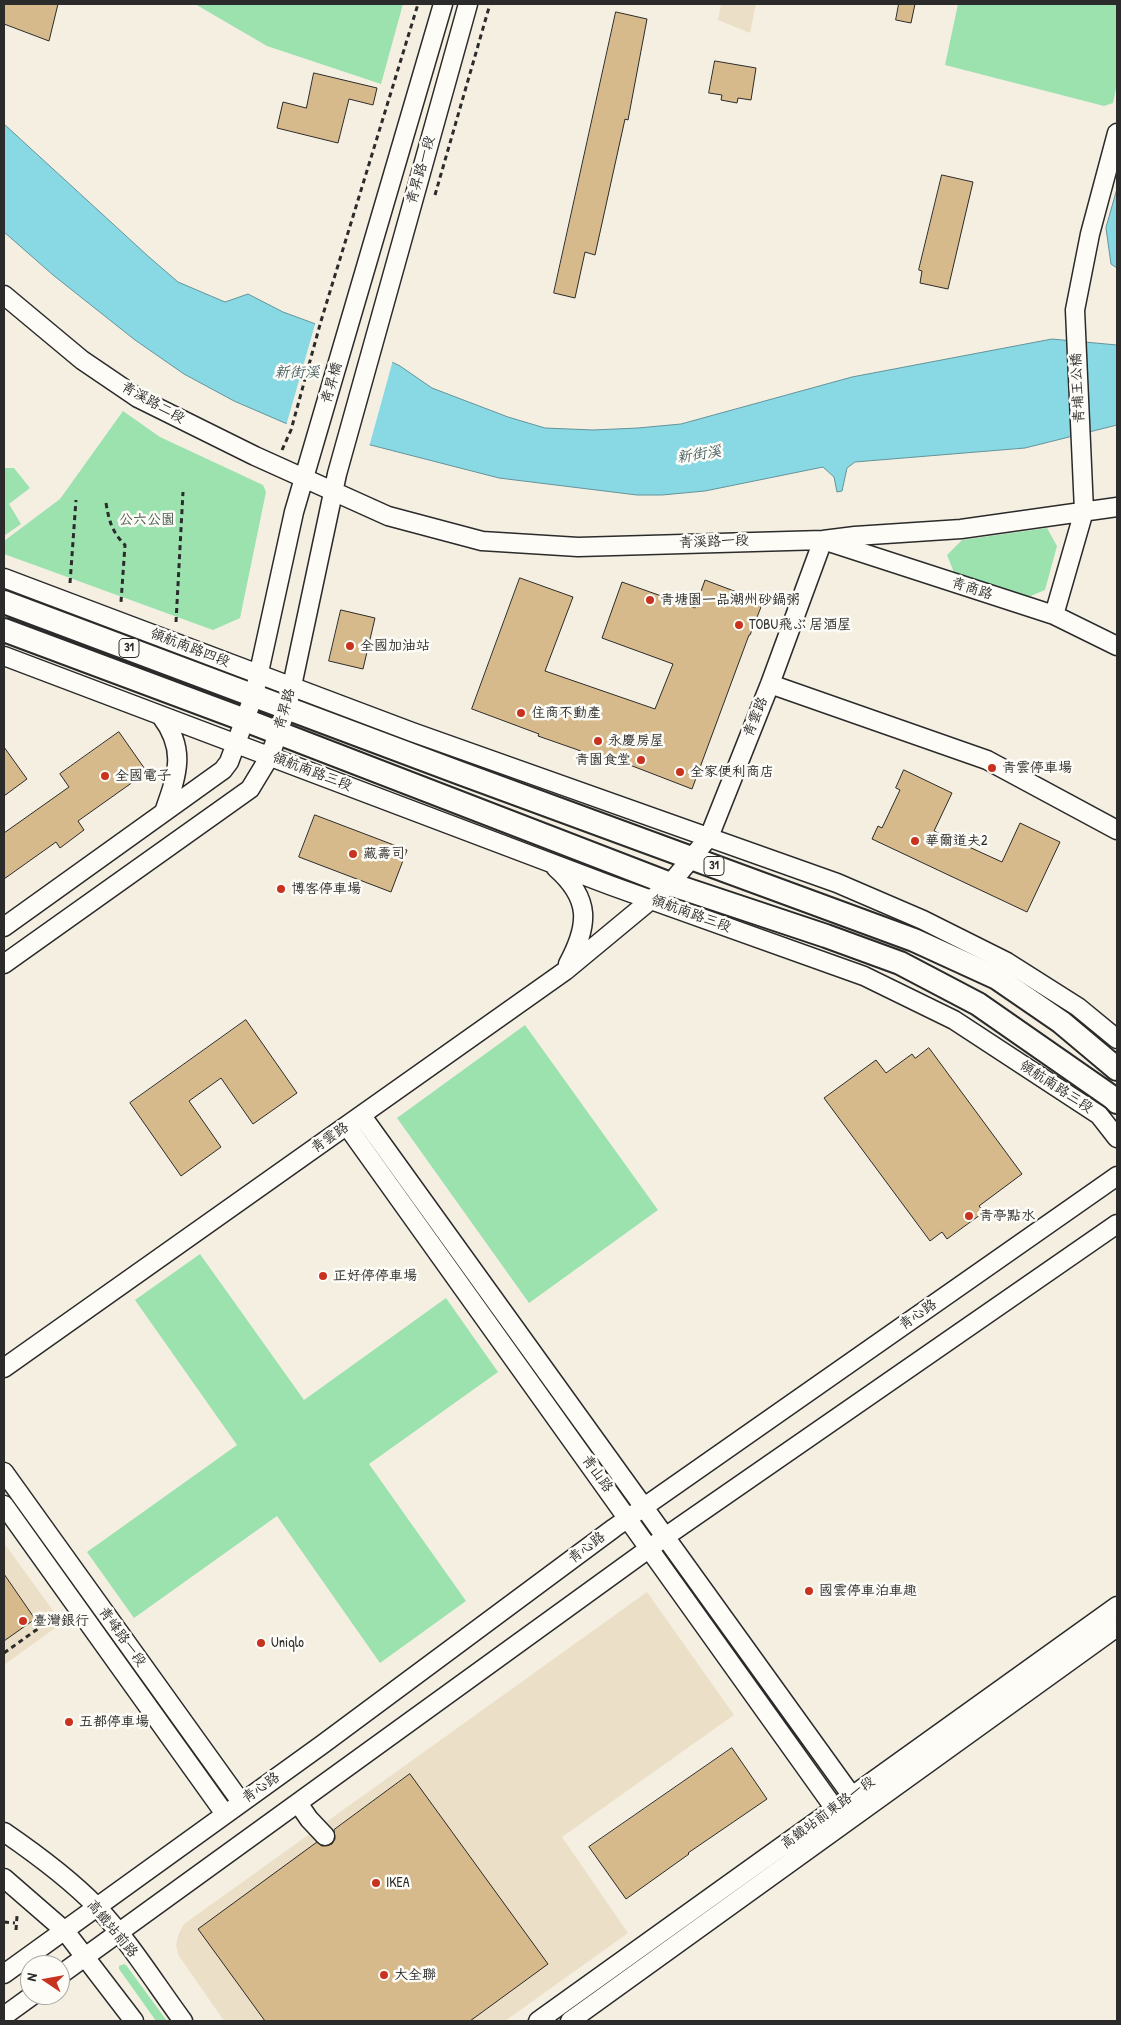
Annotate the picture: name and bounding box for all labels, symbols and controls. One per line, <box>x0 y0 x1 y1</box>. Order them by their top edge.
street label: 青昇路一段 <box>403 134 439 206</box>
street label: 青埔王公橋 <box>1068 353 1088 423</box>
street label: 青昇橋 <box>318 360 346 406</box>
water label: 新街溪 <box>275 364 319 382</box>
street label: 青溪路二段 <box>118 379 188 427</box>
water label: 新街溪 <box>675 443 723 467</box>
park label: 公六公園 <box>119 512 175 528</box>
street label: 青溪路一段 <box>679 532 749 552</box>
street label: 青商路 <box>949 575 995 603</box>
place label: 青塘園一品潮州砂鍋粥 <box>660 592 800 608</box>
marker: 青塘園一品潮州砂鍋粥 <box>644 594 656 606</box>
place label: TOBU飛ぶ 居酒屋 <box>749 617 851 633</box>
marker: TOBU飛ぶ 居酒屋 <box>733 619 745 631</box>
street label: 領航南路四段 <box>148 625 232 671</box>
road number: 31 <box>119 638 139 658</box>
place label: 全國加油站 <box>360 638 430 654</box>
marker: 全國加油站 <box>344 640 356 652</box>
street label: 青昇路 <box>271 686 299 732</box>
street label: 青雲路 <box>740 694 772 740</box>
place label: 住商不動產 <box>531 705 601 721</box>
marker: 住商不動產 <box>515 707 527 719</box>
place label: 永慶房屋 <box>608 733 664 749</box>
marker: 永慶房屋 <box>592 735 604 747</box>
street label: 領航南路三段 <box>270 749 354 795</box>
place label: 青園食堂 <box>575 752 631 768</box>
marker: 青園食堂 <box>635 754 647 766</box>
place label: 青雲停車場 <box>1002 760 1072 776</box>
marker: 青雲停車場 <box>986 762 998 774</box>
place label: 全家便利商店 <box>690 764 774 780</box>
marker: 全家便利商店 <box>674 766 686 778</box>
place label: 全國電子 <box>115 768 171 784</box>
marker: 全國電子 <box>99 770 111 782</box>
place label: 華爾道夫2 <box>925 833 988 849</box>
marker: 華爾道夫2 <box>909 835 921 847</box>
place label: 藏壽司 <box>363 846 405 862</box>
marker: 藏壽司 <box>347 848 359 860</box>
road number: 31 <box>704 856 724 876</box>
place label: 博客停車場 <box>291 881 361 897</box>
marker: 博客停車場 <box>275 883 287 895</box>
street label: 領航南路三段 <box>649 892 733 936</box>
street label: 領航南路三段 <box>1016 1057 1096 1117</box>
street label: 青雲路 <box>308 1119 352 1157</box>
place label: 青亭點水 <box>979 1208 1035 1224</box>
marker: 青亭點水 <box>963 1210 975 1222</box>
place label: 正好停停車場 <box>333 1268 417 1284</box>
marker: 正好停停車場 <box>317 1270 329 1282</box>
street label: 青心路 <box>896 1296 940 1334</box>
street label: 青山路 <box>578 1452 616 1496</box>
street label: 青心路 <box>565 1529 609 1567</box>
place label: 國雲停車泊車趣 <box>819 1583 917 1599</box>
marker: 國雲停車泊車趣 <box>803 1585 815 1597</box>
street label: 青峰路一段 <box>95 1604 149 1670</box>
place label: 臺灣銀行 <box>33 1613 89 1629</box>
marker: 臺灣銀行 <box>17 1615 29 1627</box>
place label: Uniqlo <box>271 1635 304 1651</box>
marker: Uniqlo <box>255 1637 267 1649</box>
place label: 五都停車場 <box>79 1714 149 1730</box>
marker: 五都停車場 <box>63 1716 75 1728</box>
street label: 青心路 <box>239 1769 283 1807</box>
street label: 高鐵站前東路一段 <box>778 1773 878 1853</box>
place label: IKEA <box>386 1875 410 1891</box>
marker: IKEA <box>370 1877 382 1889</box>
street label: 高鐵站前路 <box>83 1897 141 1961</box>
north arrow <box>20 1955 70 2005</box>
place label: 大全聯 <box>394 1967 436 1983</box>
marker: 大全聯 <box>378 1969 390 1981</box>
text: N <box>21 1971 41 1983</box>

